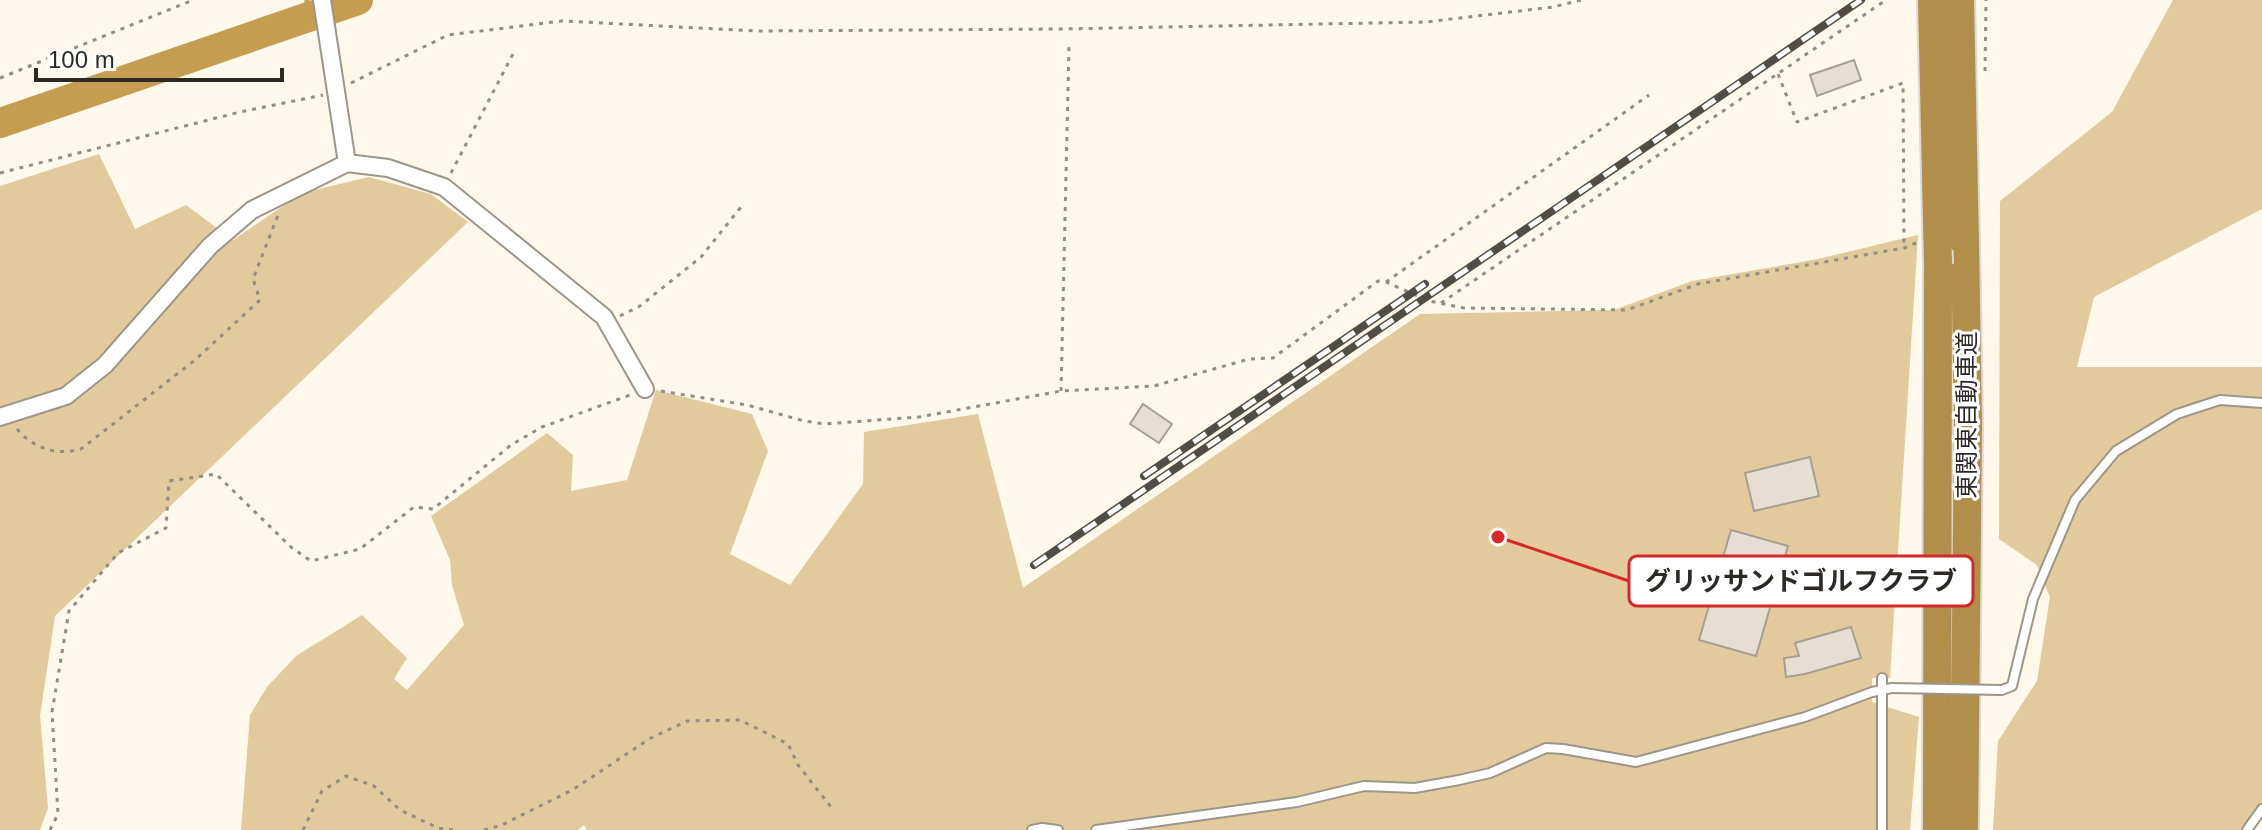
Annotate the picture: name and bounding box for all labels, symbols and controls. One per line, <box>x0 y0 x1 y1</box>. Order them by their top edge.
scale bar <box>36 32 282 82</box>
text: 100 m <box>48 46 115 73</box>
street label: 東関東自動車道 <box>1953 331 1980 499</box>
callout: グリッサンドゴルフクラブ <box>1629 556 1973 606</box>
text: グリッサンドゴルフクラブ <box>1645 566 1957 596</box>

